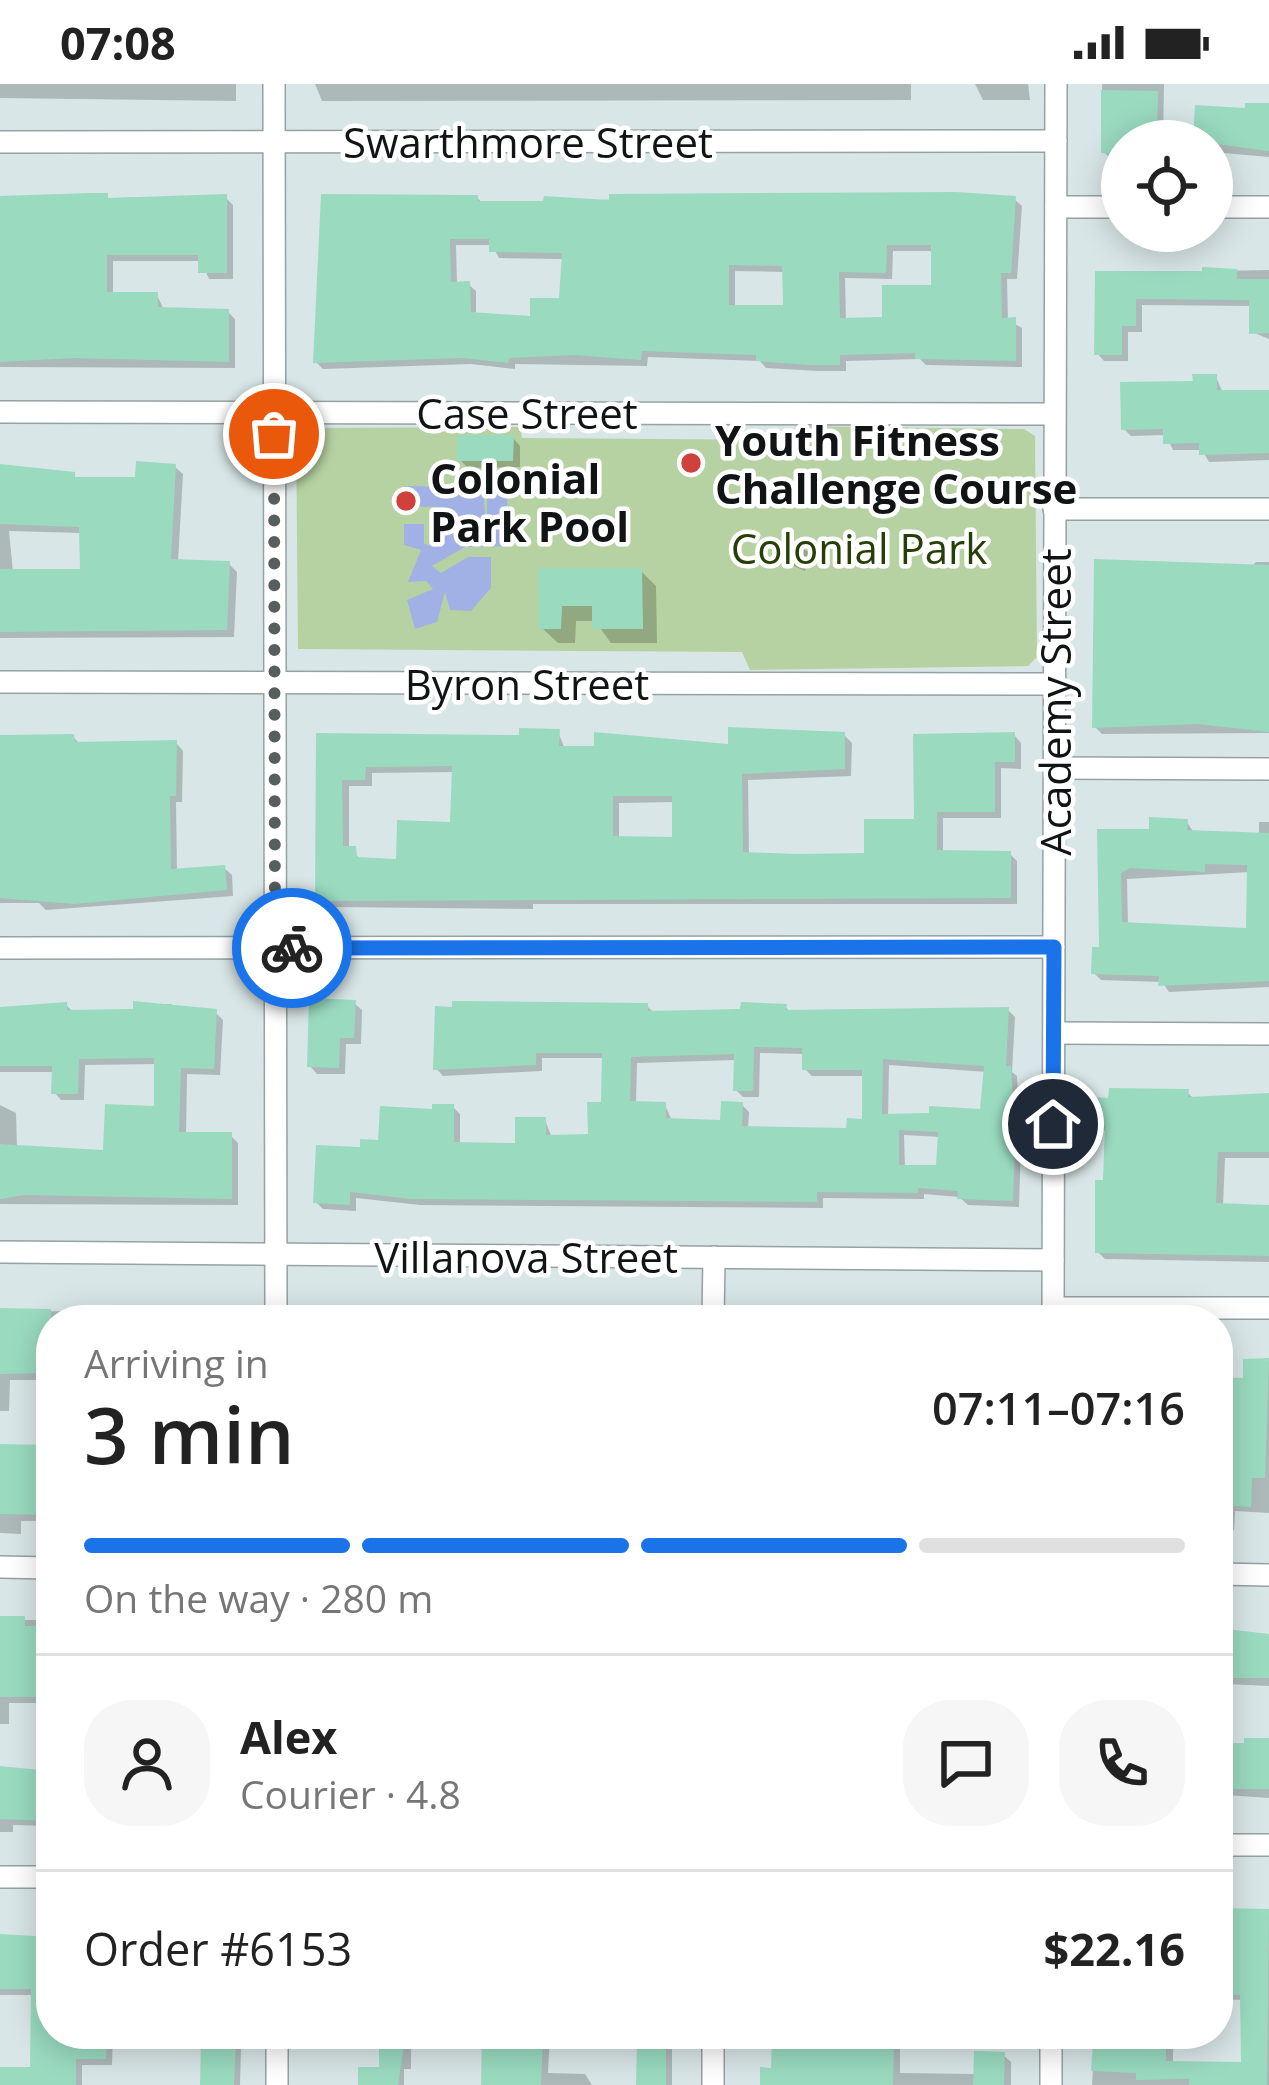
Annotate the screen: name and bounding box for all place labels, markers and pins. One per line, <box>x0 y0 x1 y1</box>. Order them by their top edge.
pin <box>223 383 325 485</box>
place label: Youth Fitness Challenge Course <box>715 411 1077 516</box>
place label: Colonial Park Pool <box>430 449 629 554</box>
marker: Youth Fitness Challenge Course <box>678 450 704 476</box>
marker: Colonial Park Pool <box>393 488 419 514</box>
pin <box>1002 1073 1104 1175</box>

